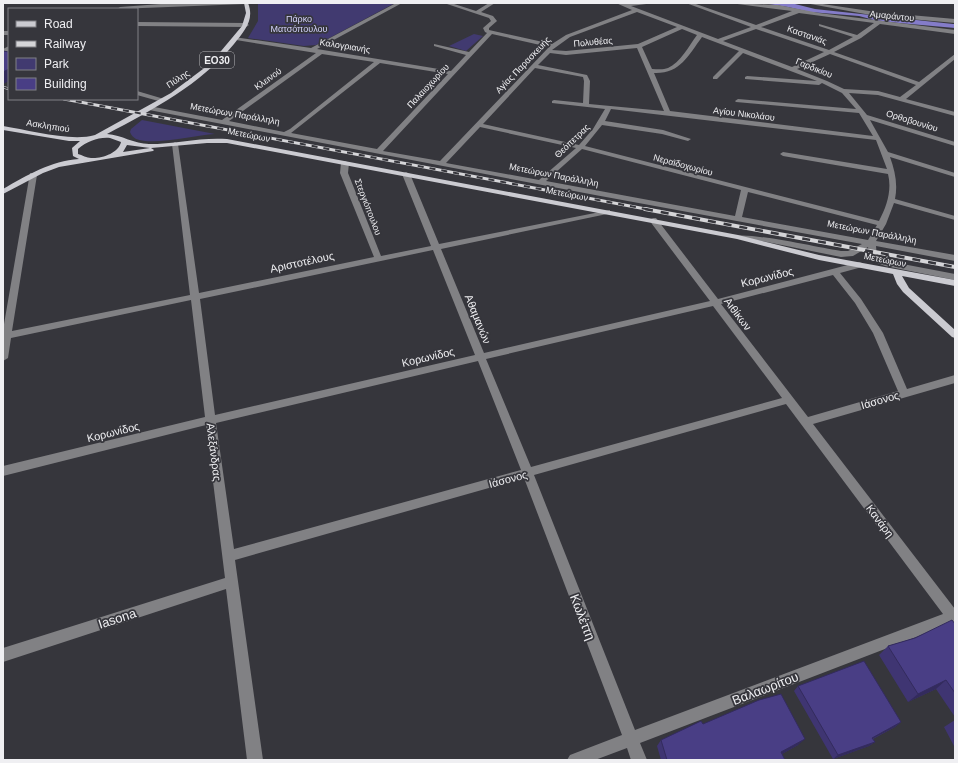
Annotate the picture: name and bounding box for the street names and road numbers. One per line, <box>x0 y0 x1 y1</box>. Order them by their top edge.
street label: Αμαράντου <box>869 9 915 23</box>
street label: Καστανιάς <box>786 24 829 47</box>
street label: Αγίας Παρασκευής <box>493 34 553 95</box>
street label: Πολυθέας <box>573 35 614 49</box>
street label: Καλογριανής <box>319 37 372 55</box>
road number: ΕΟ30 <box>200 52 234 68</box>
street label: Γαρδικίου <box>794 56 834 80</box>
street label: Παλαιοχωρίου <box>405 62 451 110</box>
street label: Κλεινού <box>253 66 284 92</box>
street label: Πύλης <box>165 68 192 90</box>
street label: Μετεώρων Παράλληλη <box>189 101 281 127</box>
street label: Αγίου Νικολάου <box>713 105 775 123</box>
street label: Ορθοβουνίου <box>885 108 939 134</box>
street label: Ασκληπιού <box>26 118 70 134</box>
street label: Θεόπετρας <box>553 122 592 160</box>
street label: Μετεώρων <box>227 126 271 144</box>
street label: Νεραϊδοχωρίου <box>652 152 714 178</box>
street label: Μετεώρων Παράλληλη <box>508 161 600 189</box>
street label: Στεργιόπουλου <box>353 177 383 237</box>
street label: Μετεώρων <box>545 185 589 203</box>
street label: Μετεώρων Παράλληλη <box>826 218 918 246</box>
street label: Αριστοτέλους <box>269 249 335 275</box>
street label: Μετεώρων <box>863 251 907 269</box>
street label: Κορωνίδος <box>740 265 794 289</box>
street label: Αθαμανών <box>463 293 494 346</box>
street label: Αιθίκων <box>722 295 754 333</box>
street label: Κορωνίδος <box>401 345 455 369</box>
street label: Ιάσονος <box>859 389 901 411</box>
street label: Κορωνίδος <box>86 420 140 444</box>
street label: Αλεξάνδρας <box>204 422 224 482</box>
street label: Ιάσονος <box>487 468 529 490</box>
street label: Κανάρη <box>864 502 896 540</box>
street label: Κωλέττη <box>567 592 598 642</box>
street label: Iasona <box>96 605 139 632</box>
street label: Βαλαωρίτου <box>730 669 800 708</box>

